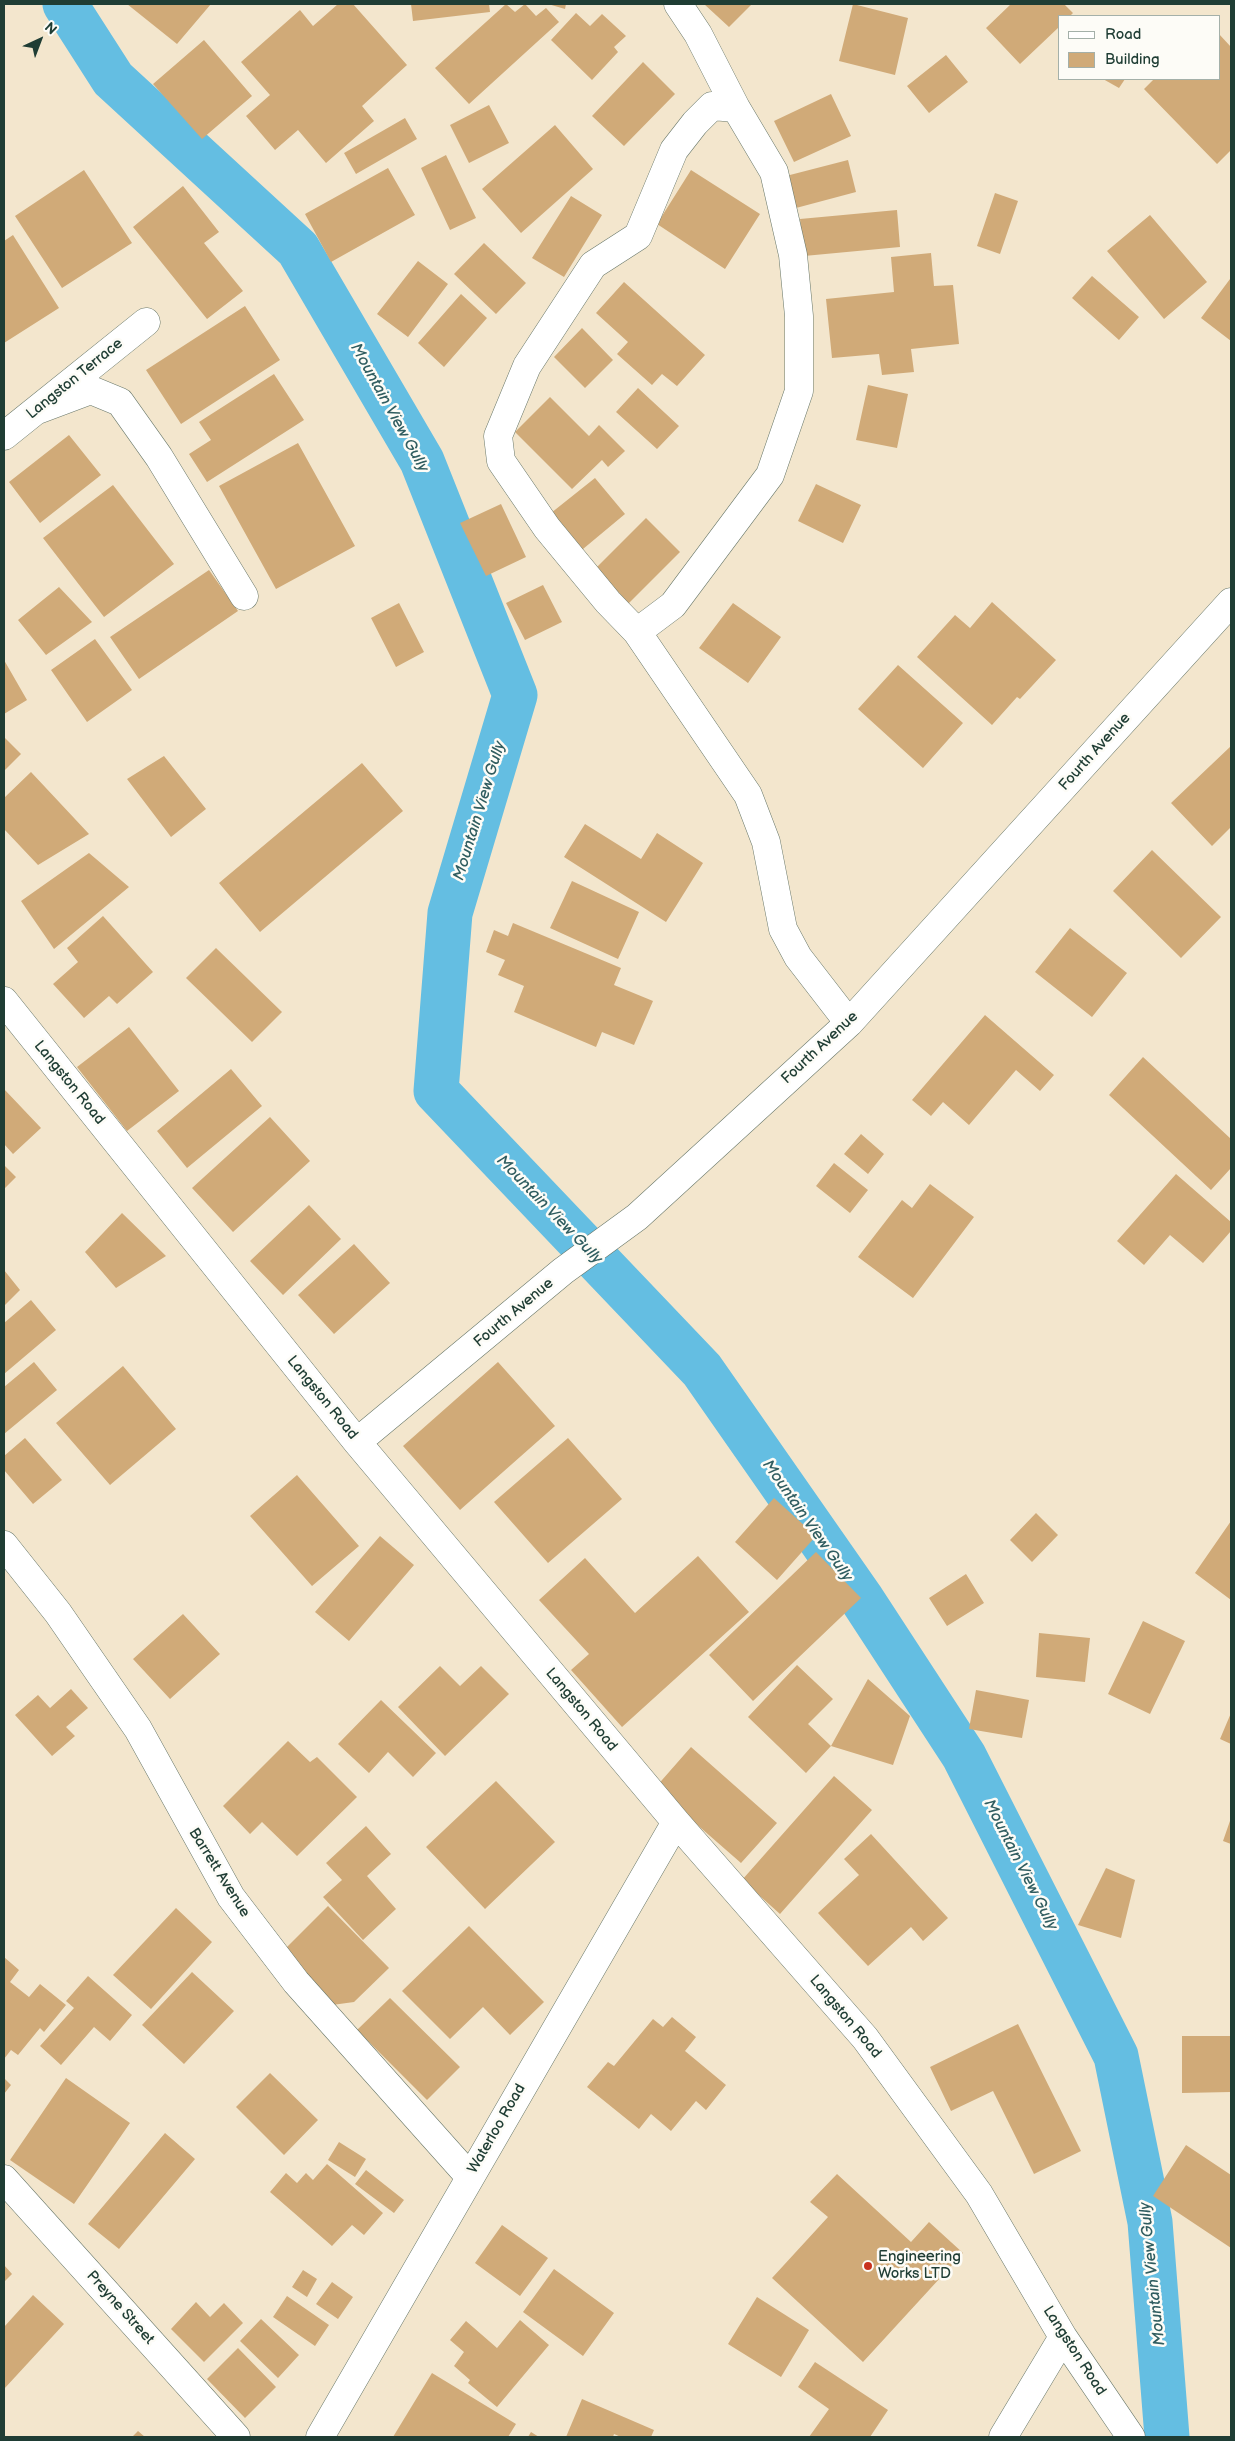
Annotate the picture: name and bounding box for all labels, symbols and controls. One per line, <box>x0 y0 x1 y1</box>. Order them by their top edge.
north arrow <box>15 15 65 65</box>
legend <box>1058 15 1220 80</box>
text: N <box>41 19 60 38</box>
text: Road <box>1105 25 1141 44</box>
text: Building <box>1105 50 1160 69</box>
street label: Langston Terrace <box>23 335 127 423</box>
water label: Mountain View Gully <box>346 340 432 476</box>
street label: Fourth Avenue <box>1055 710 1135 794</box>
water label: Mountain View Gully <box>450 739 510 883</box>
street label: Fourth Avenue <box>778 1008 862 1088</box>
street label: Langston Road <box>30 1037 108 1129</box>
water label: Mountain View Gully <box>492 1151 606 1269</box>
street label: Fourth Avenue <box>471 1275 557 1351</box>
street label: Langston Road <box>283 1352 361 1444</box>
water label: Mountain View Gully <box>758 1456 856 1586</box>
street label: Langston Road <box>541 1665 621 1755</box>
water label: Mountain View Gully <box>979 1796 1061 1934</box>
street label: Barrett Avenue <box>184 1825 254 1921</box>
street label: Langston Road <box>805 1972 885 2062</box>
street label: Waterloo Road <box>464 2081 530 2177</box>
water label: Mountain View Gully <box>1136 2201 1170 2347</box>
place label: Engineering Works LTD <box>878 2248 961 2283</box>
marker: Engineering Works LTD <box>862 2260 874 2272</box>
street label: Preyne Street <box>82 2268 158 2348</box>
street label: Langston Road <box>1038 2303 1110 2399</box>

